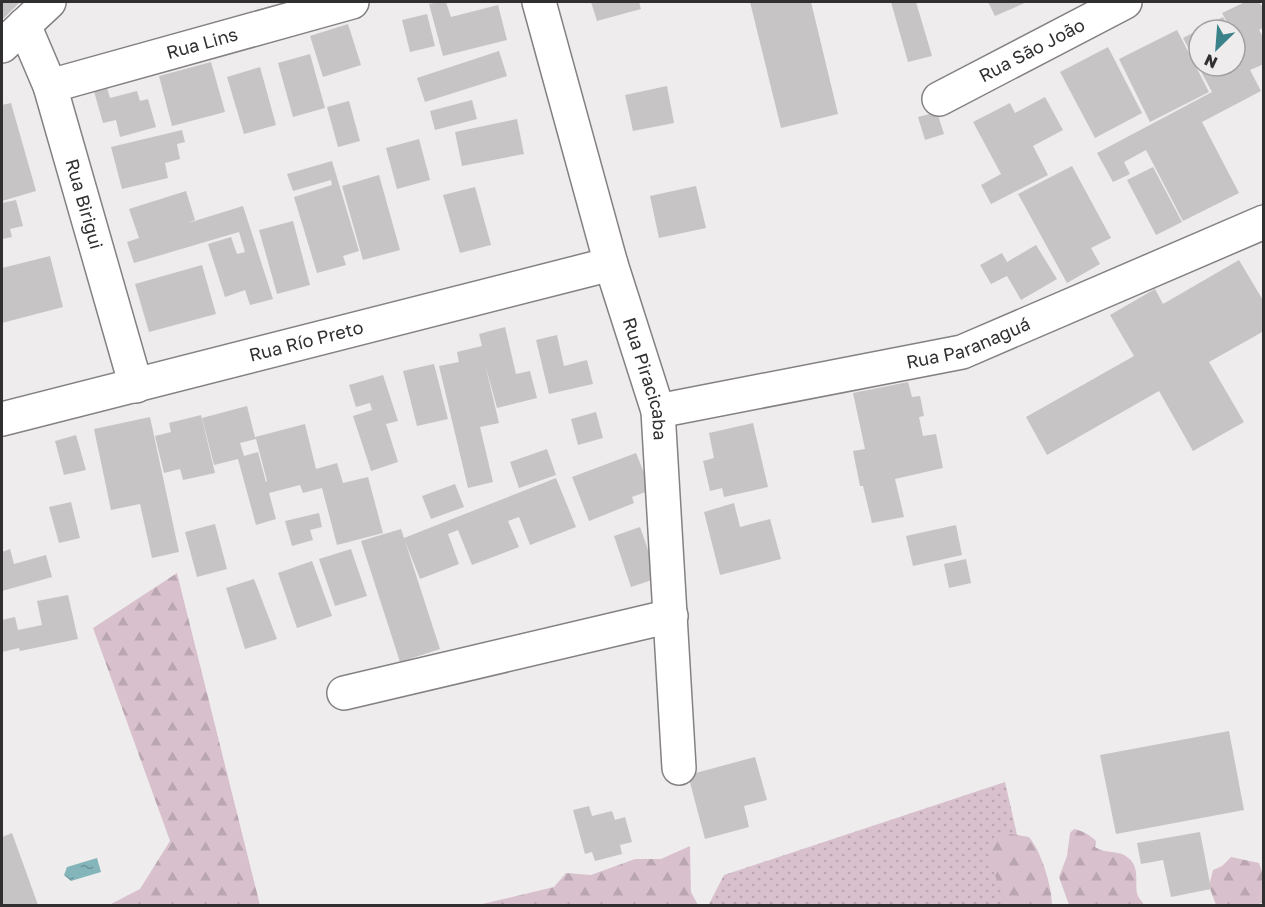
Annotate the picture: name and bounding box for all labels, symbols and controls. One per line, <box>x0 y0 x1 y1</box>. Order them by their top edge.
street label: Rua São João <box>975 13 1088 86</box>
north arrow <box>1187 18 1247 78</box>
street label: Rua Lins <box>164 22 240 63</box>
text: N <box>1201 50 1220 73</box>
street label: Rua Birigui <box>61 156 108 251</box>
street label: Rua Paranaguá <box>904 312 1033 373</box>
street label: Rua Piracicaba <box>619 314 672 441</box>
street label: Rua Río Preto <box>247 315 365 366</box>

